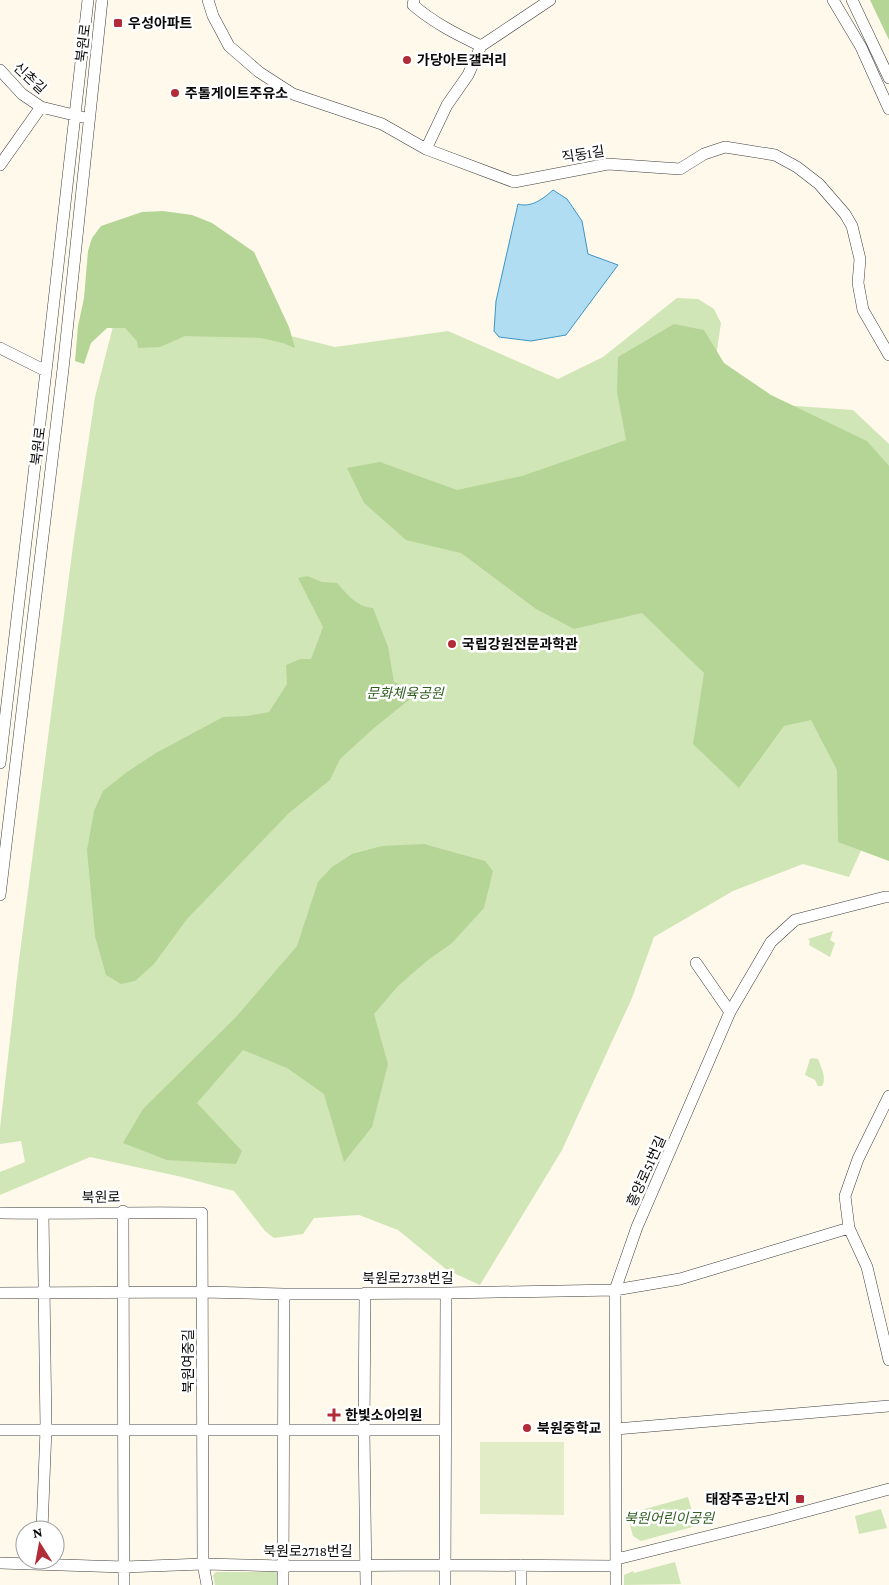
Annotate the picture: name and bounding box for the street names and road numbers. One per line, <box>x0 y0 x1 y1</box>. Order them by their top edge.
street label: 북원로 <box>73 23 93 63</box>
street label: 신촌길 <box>10 59 50 97</box>
street label: 직동1길 <box>560 143 606 165</box>
street label: 북원로 <box>28 426 48 466</box>
street label: 흥양로51번길 <box>623 1133 669 1209</box>
street label: 북원로 <box>82 1189 121 1205</box>
street label: 북원로2738번길 <box>362 1270 454 1286</box>
street label: 북원여중길 <box>180 1329 196 1393</box>
street label: 북원로2718번길 <box>263 1543 353 1559</box>

